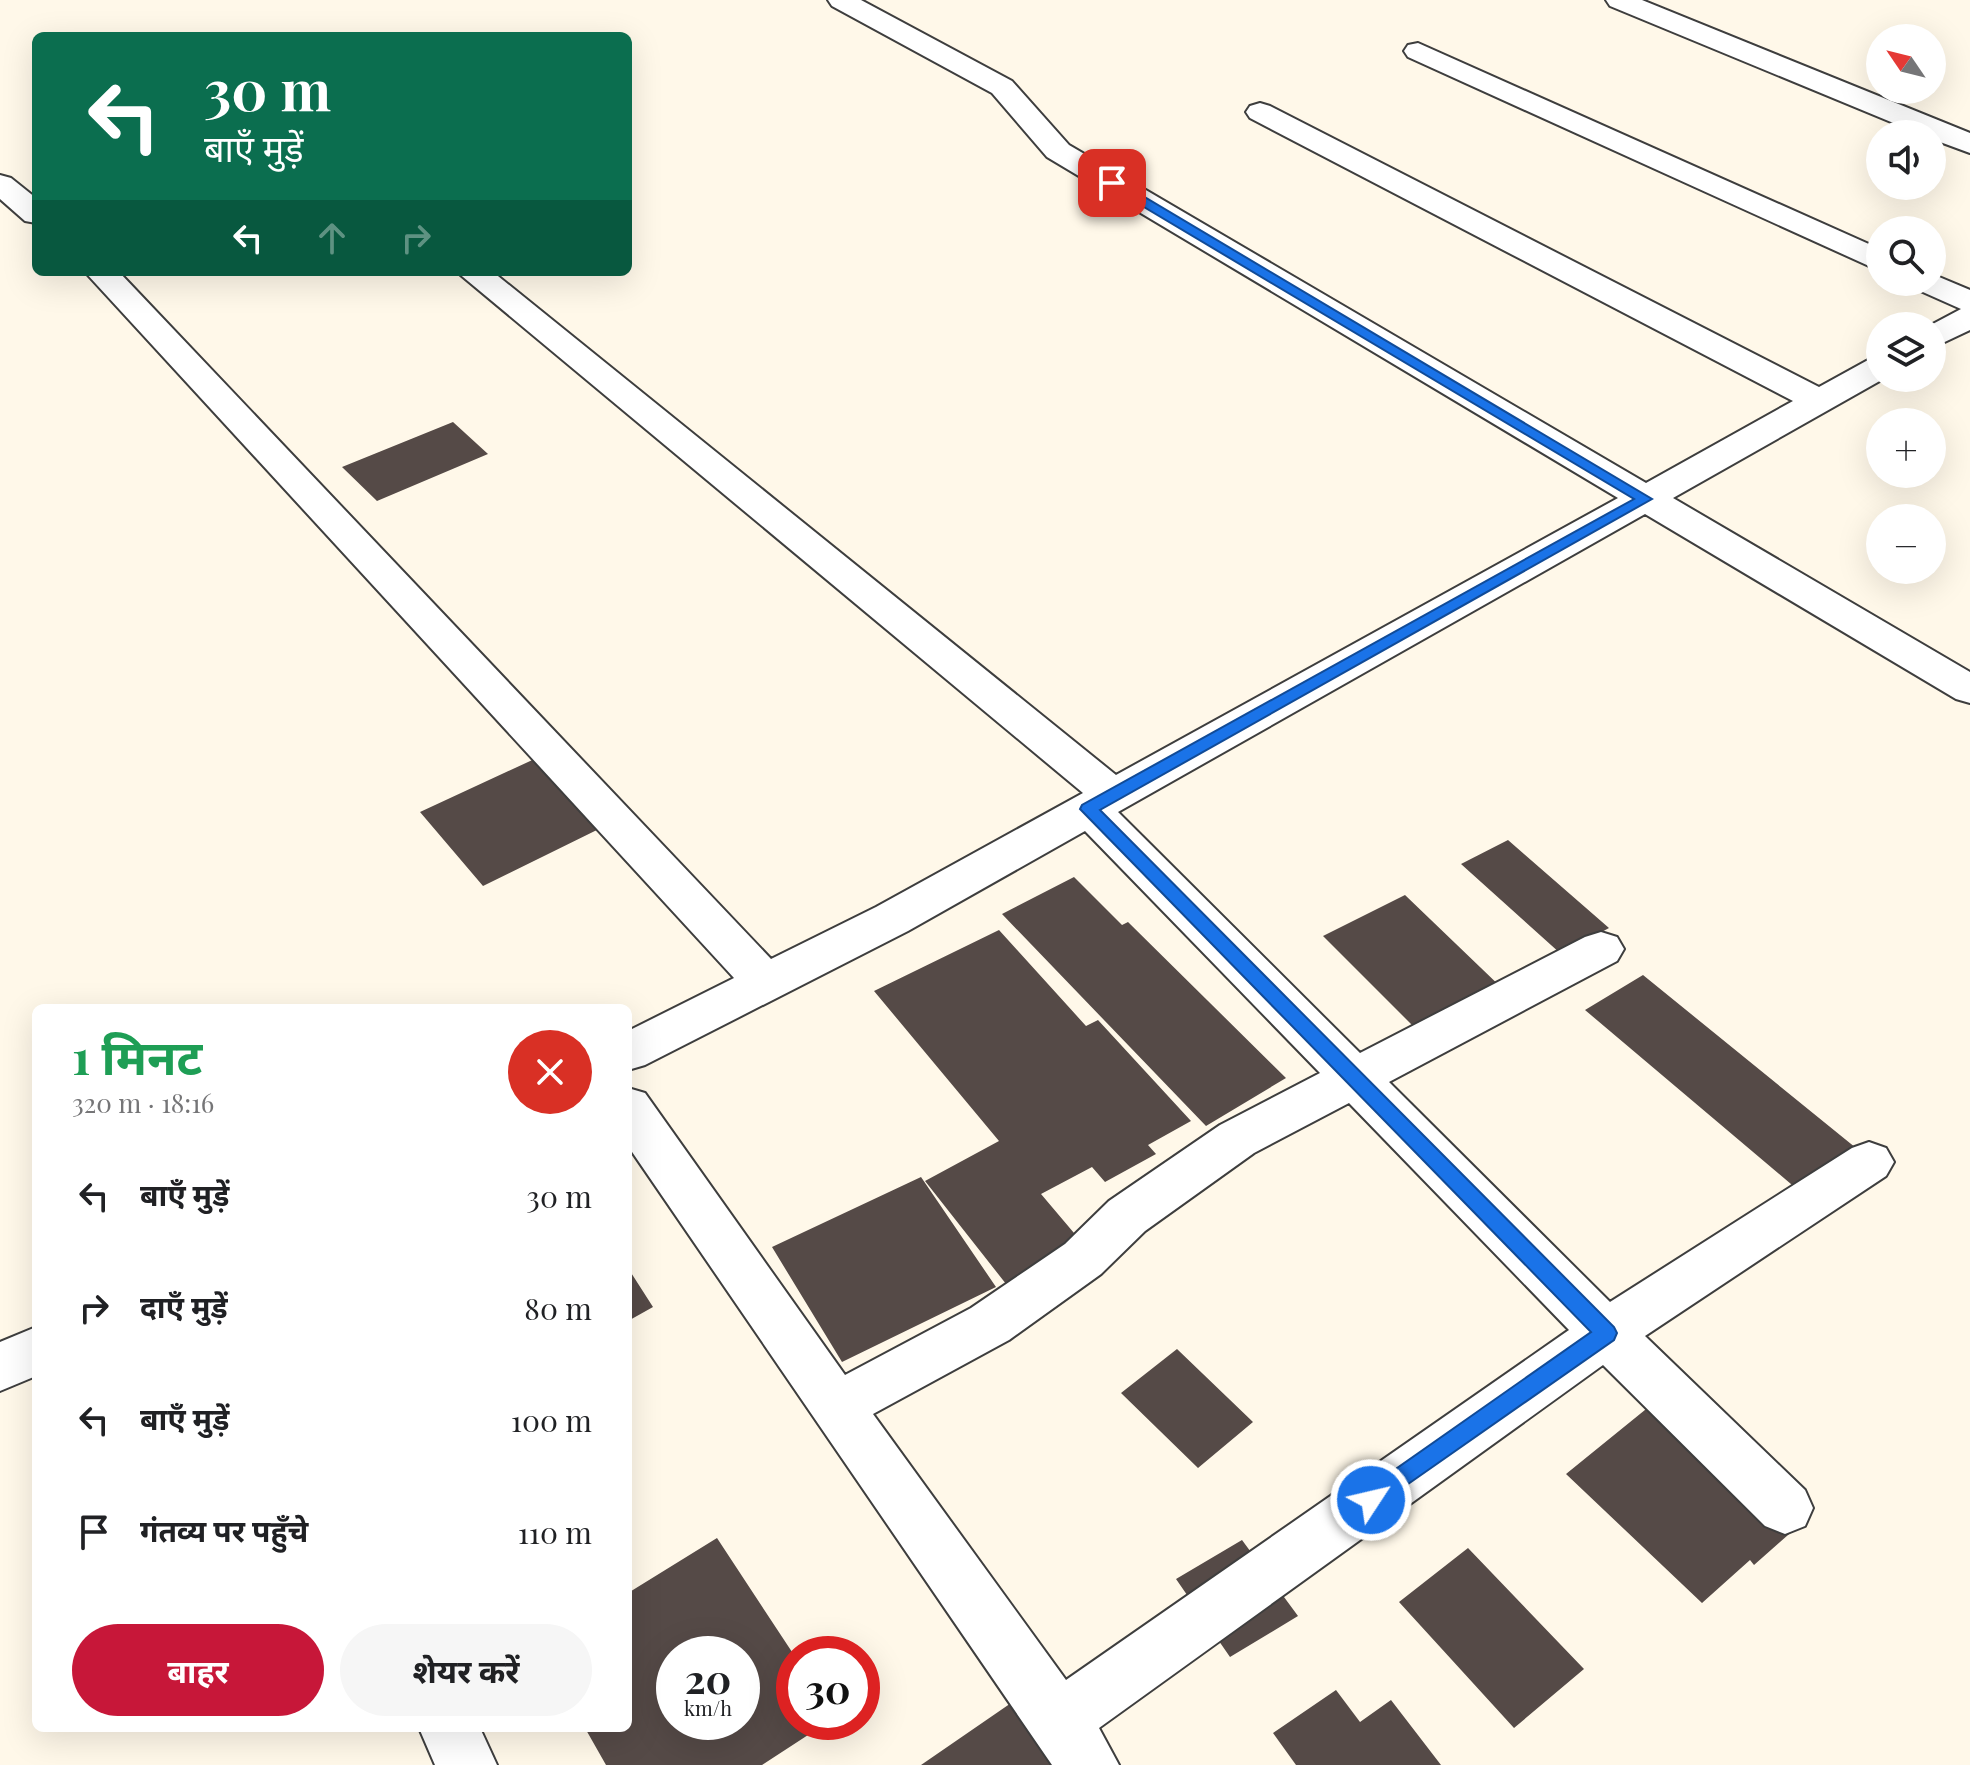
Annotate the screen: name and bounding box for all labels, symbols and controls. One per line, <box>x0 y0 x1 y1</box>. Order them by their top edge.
north arrow <box>1866 24 1946 104</box>
map controls <box>1866 24 1946 584</box>
text: 30 m <box>204 51 331 126</box>
icon: left <box>72 64 176 168</box>
button: sound <box>1866 120 1946 200</box>
text: बाएँ मुड़ें <box>204 123 304 171</box>
pin <box>1078 149 1146 217</box>
icon: arrive <box>1090 161 1134 205</box>
icon: left <box>226 216 270 260</box>
icon: ahead <box>310 216 354 260</box>
icon: right <box>394 216 438 260</box>
button: search <box>1866 216 1946 296</box>
button: layers <box>1866 312 1946 392</box>
button: + <box>1866 408 1946 488</box>
button: − <box>1866 504 1946 584</box>
text: 1 मिनट <box>72 1023 202 1087</box>
button: close <box>508 1030 592 1114</box>
text: 320 m · 18:16 <box>72 1085 214 1120</box>
icon: left <box>72 1174 116 1218</box>
text: बाएँ मुड़ें <box>140 1174 229 1214</box>
text: 30 m <box>526 1176 592 1216</box>
icon: right <box>72 1286 116 1330</box>
text: दाएँ मुड़ें <box>140 1286 228 1326</box>
text: 80 m <box>524 1288 592 1328</box>
icon: left <box>72 1398 116 1442</box>
text: बाएँ मुड़ें <box>140 1398 229 1438</box>
text: 100 m <box>511 1400 592 1440</box>
position arrow <box>1329 1458 1413 1542</box>
icon: arrive <box>72 1510 116 1554</box>
text: गंतव्य पर पहुँचे <box>140 1510 308 1550</box>
text: 110 m <box>518 1512 592 1552</box>
button: बाहर <box>72 1624 324 1716</box>
button: शेयर करें <box>340 1624 592 1716</box>
speed limit sign: 30 <box>776 1636 880 1740</box>
text: 20 <box>685 1651 731 1704</box>
text: km/h <box>684 1694 732 1721</box>

